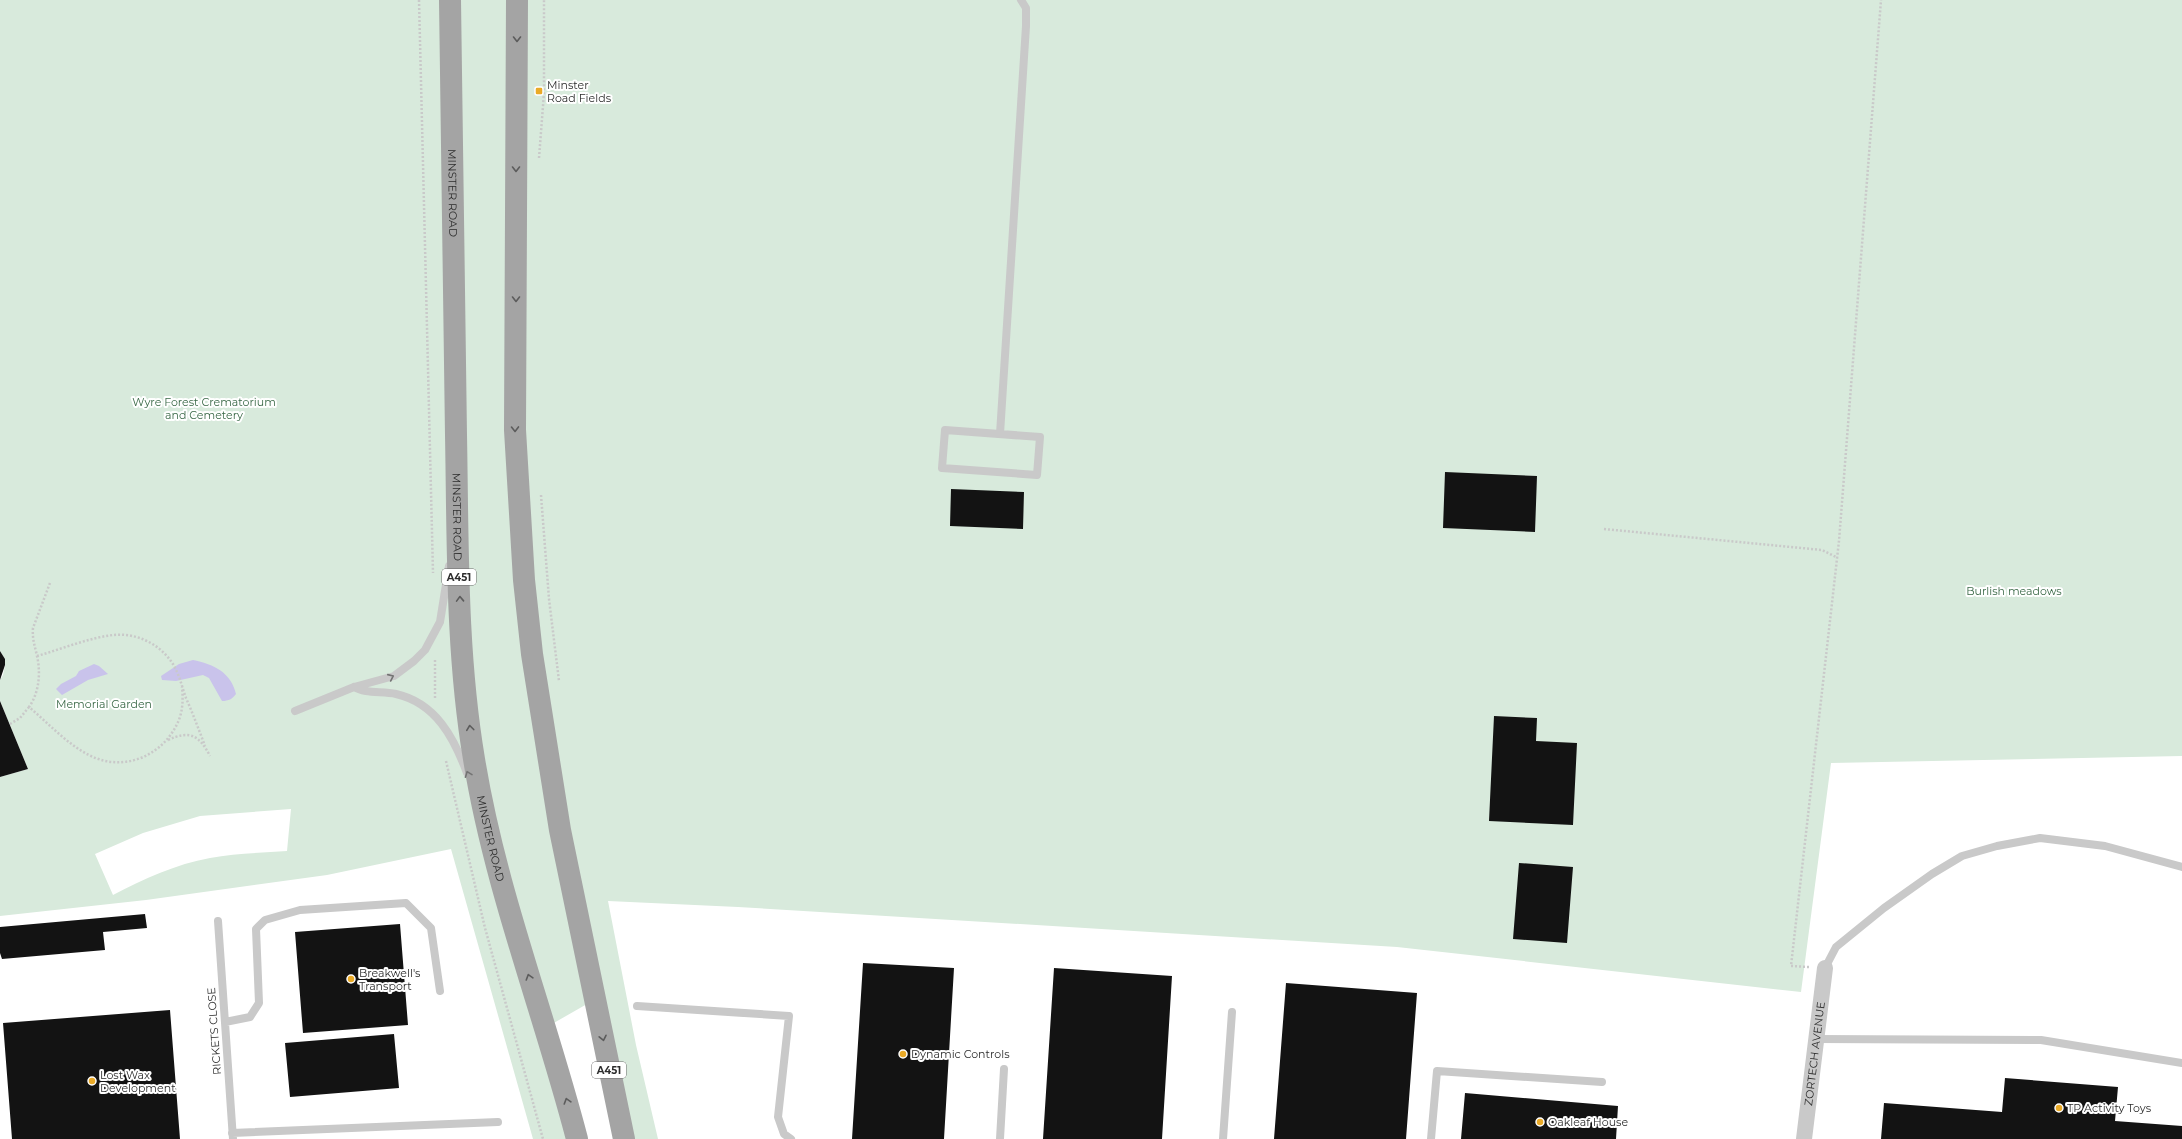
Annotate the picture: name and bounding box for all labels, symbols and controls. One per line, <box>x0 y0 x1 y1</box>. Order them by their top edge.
one-way arrow <box>513 36 521 42</box>
place label: Minster Road Fields <box>547 78 612 105</box>
marker: Minster Road Fields <box>534 86 544 96</box>
street label: MINSTER ROAD <box>445 149 460 237</box>
one-way arrow <box>512 166 520 172</box>
one-way arrow <box>512 296 520 302</box>
park label: Wyre Forest Crematorium and Cemetery <box>132 395 276 422</box>
one-way arrow <box>511 426 520 432</box>
street label: MINSTER ROAD <box>450 473 465 561</box>
road number: A451 <box>442 569 476 585</box>
park label: Burlish meadows <box>1966 584 2062 598</box>
one-way arrow <box>456 596 464 602</box>
one-way arrow <box>387 674 395 682</box>
park label: Memorial Garden <box>56 697 152 711</box>
one-way arrow <box>466 725 475 731</box>
one-way arrow <box>464 771 472 778</box>
street label: MINSTER ROAD <box>474 794 508 883</box>
place label: Breakwell's Transport <box>359 966 421 993</box>
marker: Breakwell's Transport <box>346 974 356 984</box>
one-way arrow <box>525 974 534 981</box>
street label: RICKETS CLOSE <box>204 987 224 1075</box>
street label: ZORTECH AVENUE <box>1801 1001 1828 1107</box>
one-way arrow <box>598 1035 606 1041</box>
place label: Dynamic Controls <box>911 1047 1010 1061</box>
marker: Dynamic Controls <box>898 1049 908 1059</box>
road number: A451 <box>592 1062 626 1078</box>
place label: Lost Wax Development <box>100 1068 176 1095</box>
marker: Lost Wax Development <box>87 1076 97 1086</box>
one-way arrow <box>563 1098 572 1105</box>
place label: TP Activity Toys <box>2067 1101 2152 1115</box>
marker: TP Activity Toys <box>2054 1103 2064 1113</box>
place label: Oakleaf House <box>1548 1115 1628 1129</box>
marker: Oakleaf House <box>1535 1117 1545 1127</box>

